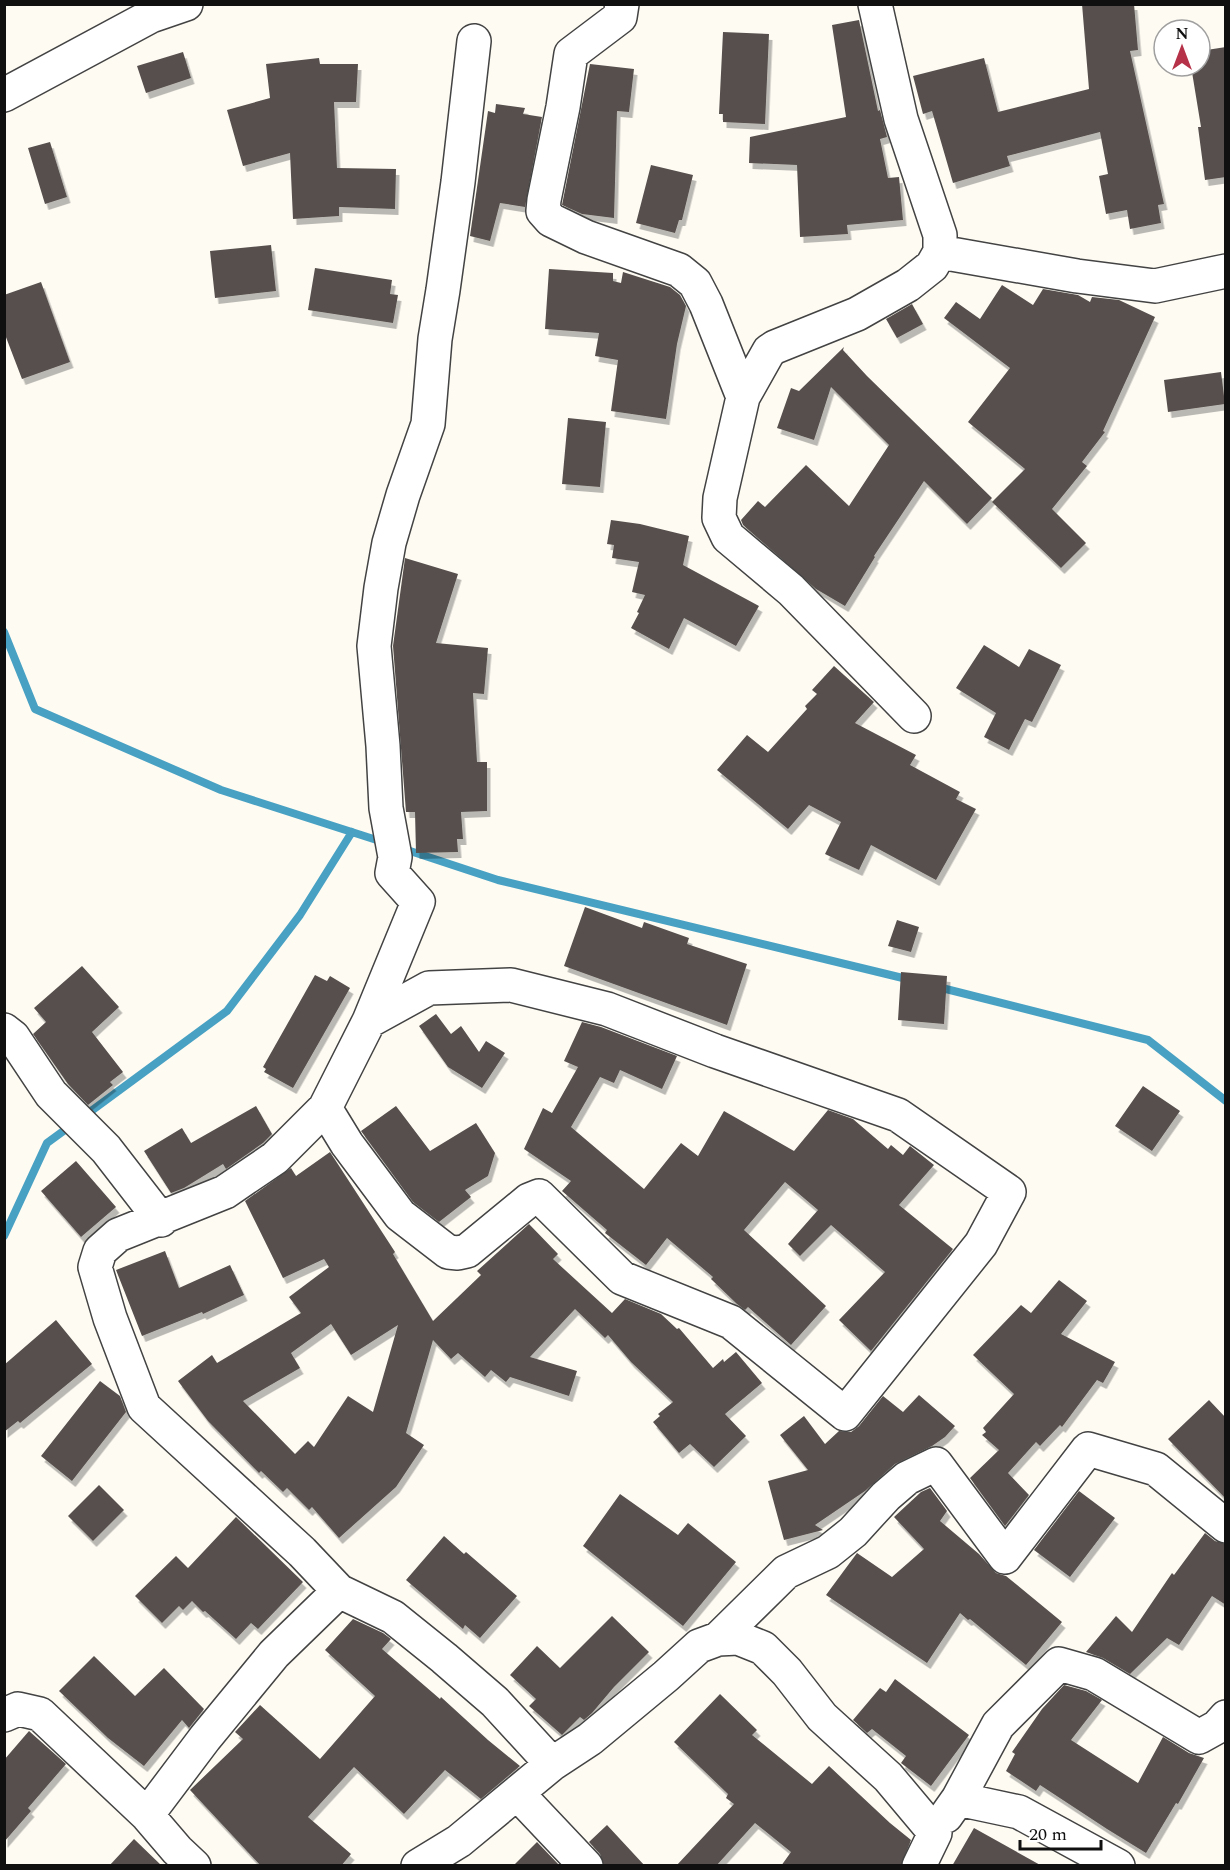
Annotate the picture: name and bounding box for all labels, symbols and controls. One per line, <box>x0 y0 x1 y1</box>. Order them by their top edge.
north arrow <box>1152 18 1212 78</box>
text: N <box>1175 22 1189 46</box>
scale bar <box>1020 1813 1101 1851</box>
text: 20 m <box>1029 1821 1067 1848</box>

